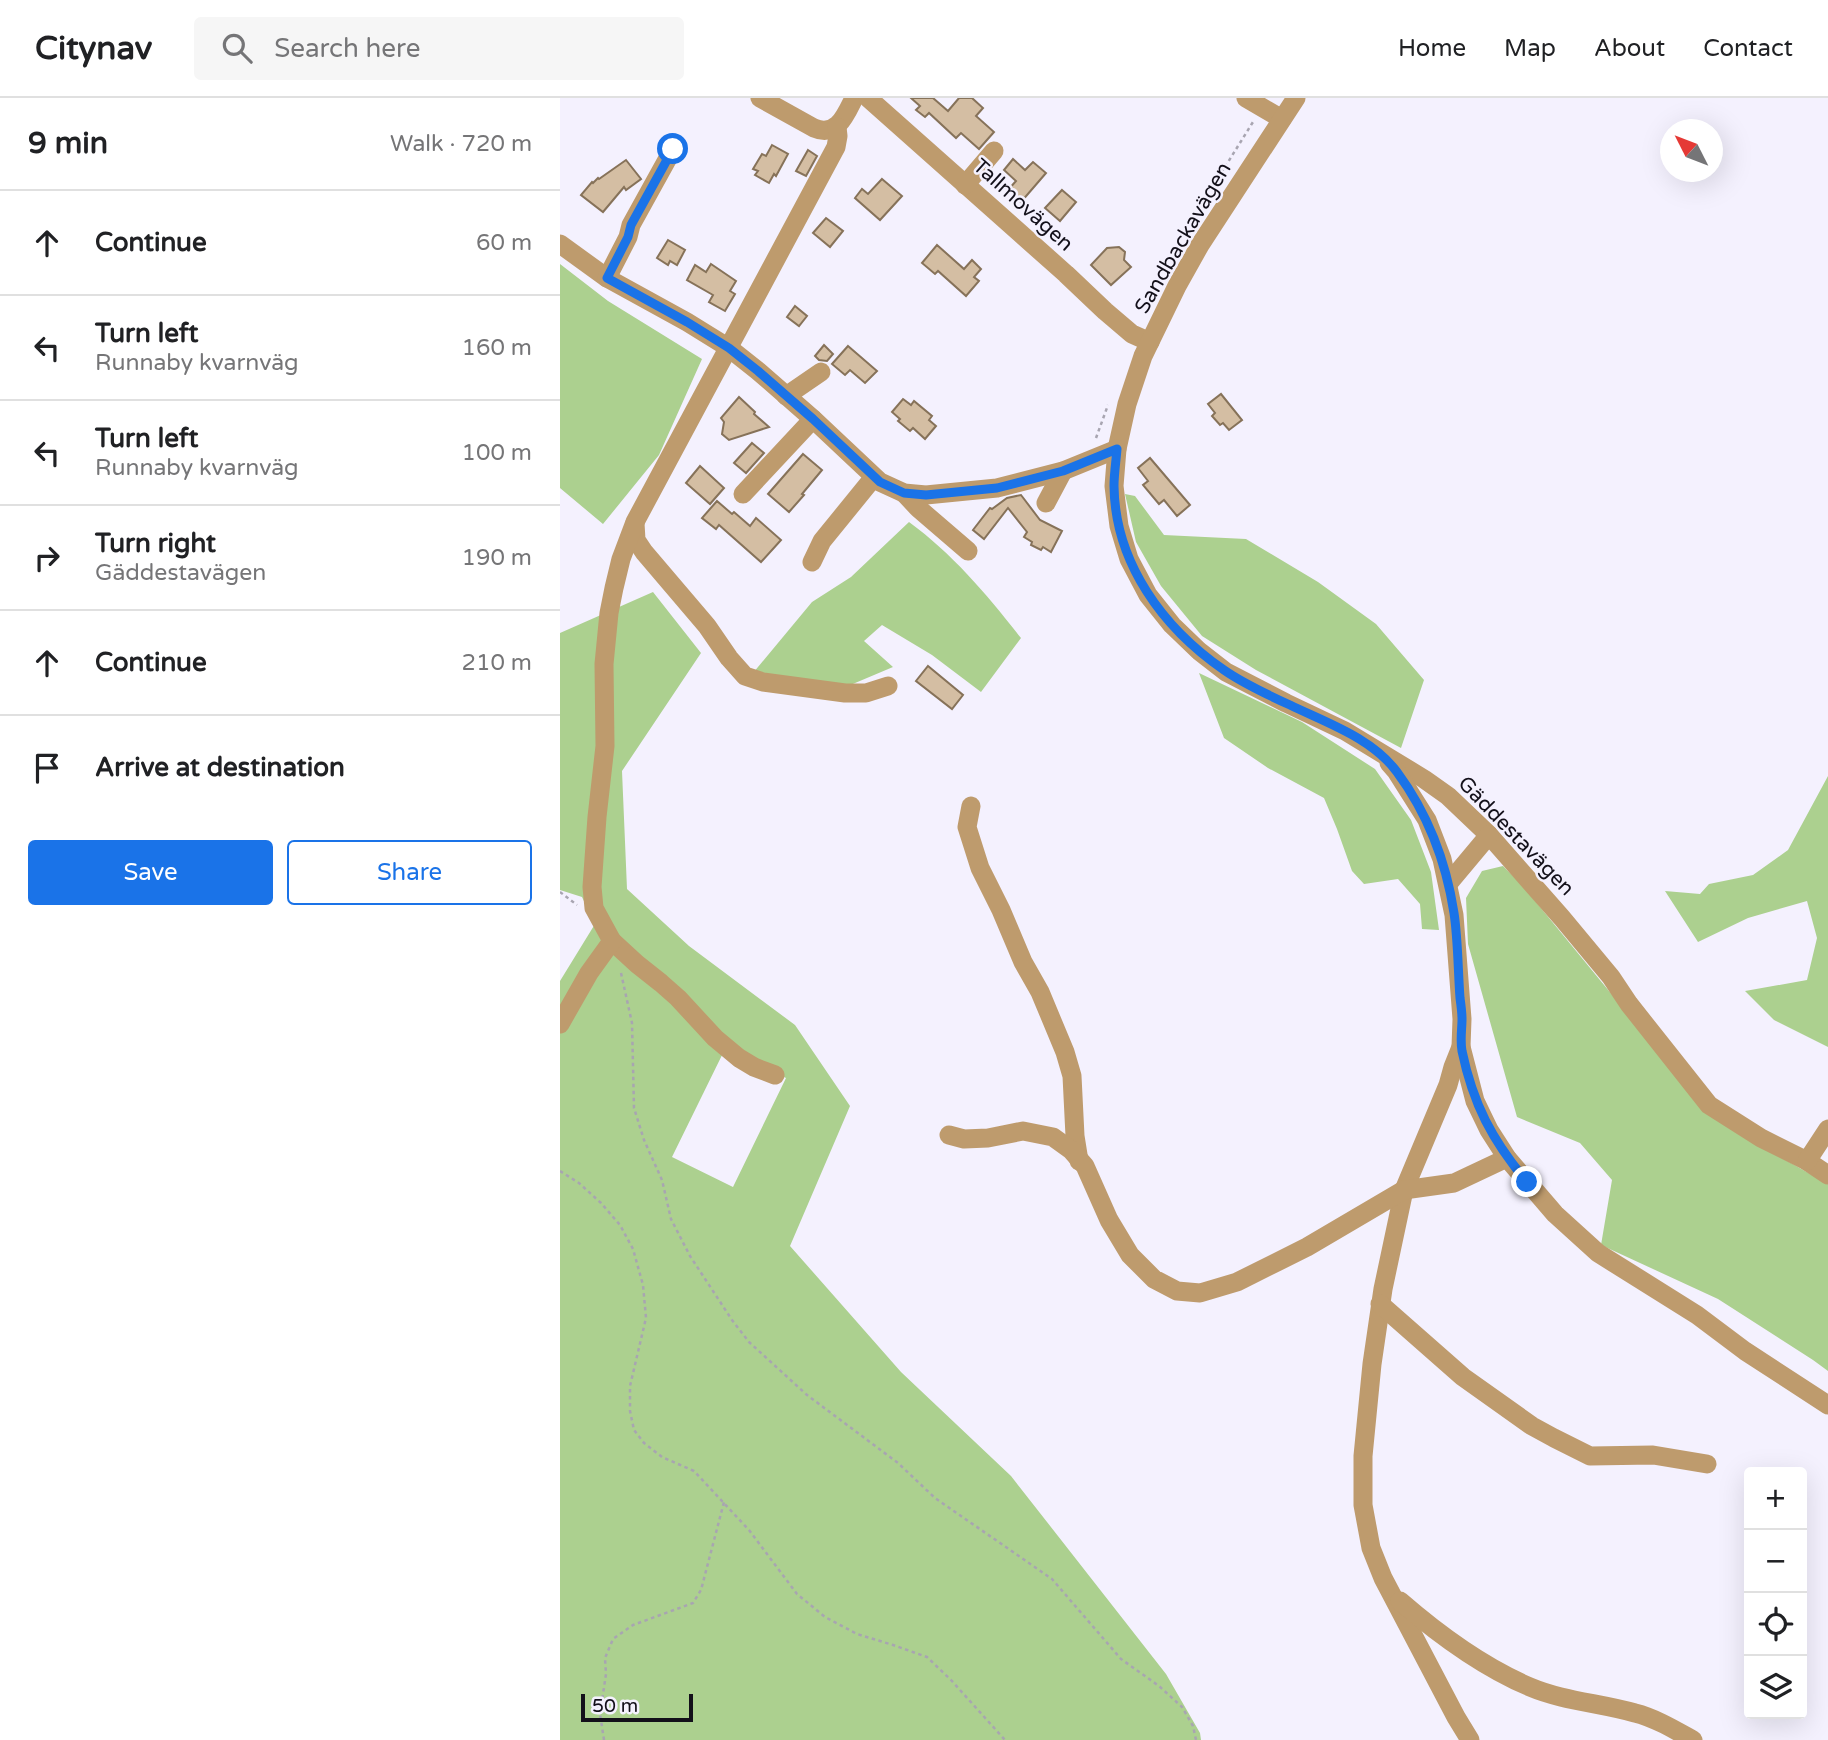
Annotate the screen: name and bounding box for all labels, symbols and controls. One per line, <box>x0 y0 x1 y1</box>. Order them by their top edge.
search box <box>194 17 684 80</box>
text: Citynav <box>35 29 152 68</box>
icon: search <box>218 29 256 67</box>
text: Search here <box>274 33 420 64</box>
text: Home <box>1398 34 1466 63</box>
text: Map <box>1504 34 1556 63</box>
text: About <box>1594 34 1665 63</box>
text: Contact <box>1703 34 1793 63</box>
north arrow <box>1660 119 1723 182</box>
text: 9 min <box>28 125 108 162</box>
text: Walk · 720 m <box>390 130 532 158</box>
route start <box>657 133 688 164</box>
street label: Tallmovägen <box>968 154 1078 256</box>
street label: Sandbackavägen <box>1130 158 1236 318</box>
icon: ahead <box>28 224 66 262</box>
text: Continue <box>95 227 207 258</box>
text: 60 m <box>476 229 532 257</box>
text: Turn left <box>95 318 198 349</box>
icon: left <box>28 329 66 367</box>
text: 160 m <box>462 334 532 362</box>
text: Runnaby kvarnväg <box>95 349 299 377</box>
text: Turn left <box>95 423 198 454</box>
icon: left <box>28 434 66 472</box>
text: 100 m <box>462 439 532 467</box>
text: Runnaby kvarnväg <box>95 454 299 482</box>
text: Turn right <box>95 528 216 559</box>
icon: right <box>28 539 66 577</box>
text: 190 m <box>462 544 532 572</box>
text: Gäddestavägen <box>95 559 266 587</box>
icon: ahead <box>28 644 66 682</box>
text: Continue <box>95 647 207 678</box>
text: 210 m <box>462 649 532 677</box>
icon: arrive <box>28 749 66 787</box>
text: Arrive at destination <box>95 752 345 783</box>
street label: Gäddestavägen <box>1453 771 1579 901</box>
button: Save <box>28 840 273 905</box>
button: Share <box>287 840 532 905</box>
route end <box>1511 1166 1542 1197</box>
map controls <box>1744 1467 1807 1719</box>
button: + <box>1744 1467 1807 1530</box>
button: − <box>1744 1530 1807 1593</box>
button: locate <box>1744 1593 1807 1656</box>
button: layers <box>1744 1656 1807 1719</box>
scale bar <box>581 1691 693 1723</box>
text: 50 m <box>592 1695 638 1717</box>

